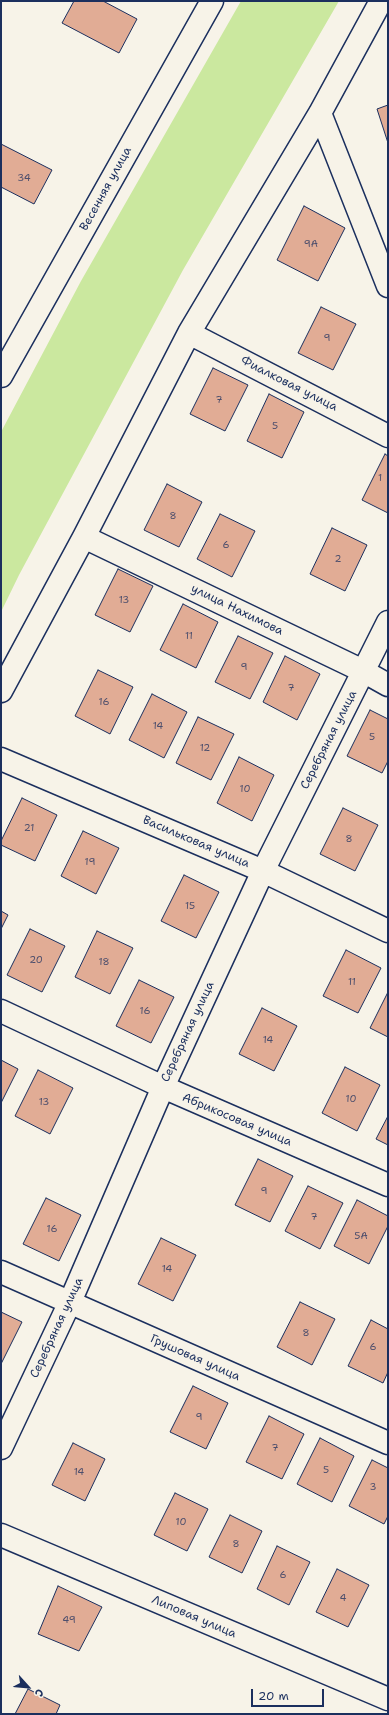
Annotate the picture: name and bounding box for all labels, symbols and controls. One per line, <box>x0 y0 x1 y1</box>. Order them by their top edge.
street label: Весенняя улица <box>77 144 135 234</box>
house number: 34 <box>17 172 31 184</box>
house number: 9А <box>304 238 318 250</box>
house number: 9 <box>324 332 330 344</box>
street label: Фиалковая улица <box>238 353 340 415</box>
house number: 7 <box>216 394 222 406</box>
house number: 5 <box>272 420 278 432</box>
house number: 1 <box>378 472 382 484</box>
house number: 8 <box>170 510 176 522</box>
house number: 6 <box>223 539 229 551</box>
house number: 2 <box>335 553 341 565</box>
street label: улица Нахимова <box>188 581 286 639</box>
house number: 13 <box>119 594 129 606</box>
house number: 11 <box>185 630 193 642</box>
house number: 9 <box>241 661 247 673</box>
house number: 7 <box>288 682 294 694</box>
street label: Серебряная улица <box>298 688 360 792</box>
house number: 16 <box>99 696 109 708</box>
house number: 14 <box>153 720 163 732</box>
house number: 5 <box>369 731 375 743</box>
house number: 12 <box>200 742 210 754</box>
house number: 10 <box>240 783 250 795</box>
street label: Васильковая улица <box>140 813 252 871</box>
house number: 21 <box>24 822 34 834</box>
house number: 8 <box>346 833 352 845</box>
house number: 19 <box>85 856 95 868</box>
house number: 15 <box>185 900 195 912</box>
house number: 20 <box>29 954 43 966</box>
house number: 18 <box>98 956 110 968</box>
house number: 11 <box>348 976 356 988</box>
street label: Серебряная улица <box>158 979 218 1085</box>
house number: 16 <box>140 1005 150 1017</box>
house number: 14 <box>263 1034 273 1046</box>
street label: Абрикосовая улица <box>180 1090 294 1150</box>
house number: 10 <box>346 1093 356 1105</box>
house number: 13 <box>39 1096 49 1108</box>
house number: 9 <box>261 1185 267 1197</box>
house number: 7 <box>311 1211 317 1223</box>
house number: 16 <box>47 1223 57 1235</box>
house number: 5А <box>354 1230 368 1242</box>
house number: 14 <box>162 1263 172 1275</box>
street label: Серебряная улица <box>27 1275 87 1381</box>
house number: 8 <box>303 1327 309 1339</box>
street label: Грушовая улица <box>148 1332 242 1384</box>
house number: 6 <box>370 1341 376 1353</box>
house number: 9 <box>196 1411 202 1423</box>
house number: 7 <box>272 1442 278 1454</box>
house number: 5 <box>323 1464 329 1476</box>
house number: 14 <box>74 1466 84 1478</box>
house number: 3 <box>370 1481 376 1493</box>
house number: 10 <box>176 1516 186 1528</box>
house number: 8 <box>233 1538 239 1550</box>
house number: 6 <box>280 1569 286 1581</box>
house number: 4 <box>340 1592 346 1604</box>
street label: Липовая улица <box>150 1593 238 1641</box>
house number: 49 <box>62 1614 76 1626</box>
north arrow <box>8 1667 48 1707</box>
scale bar <box>253 1681 326 1707</box>
text: С <box>31 1686 47 1699</box>
text: 20 m <box>258 1688 289 1704</box>

